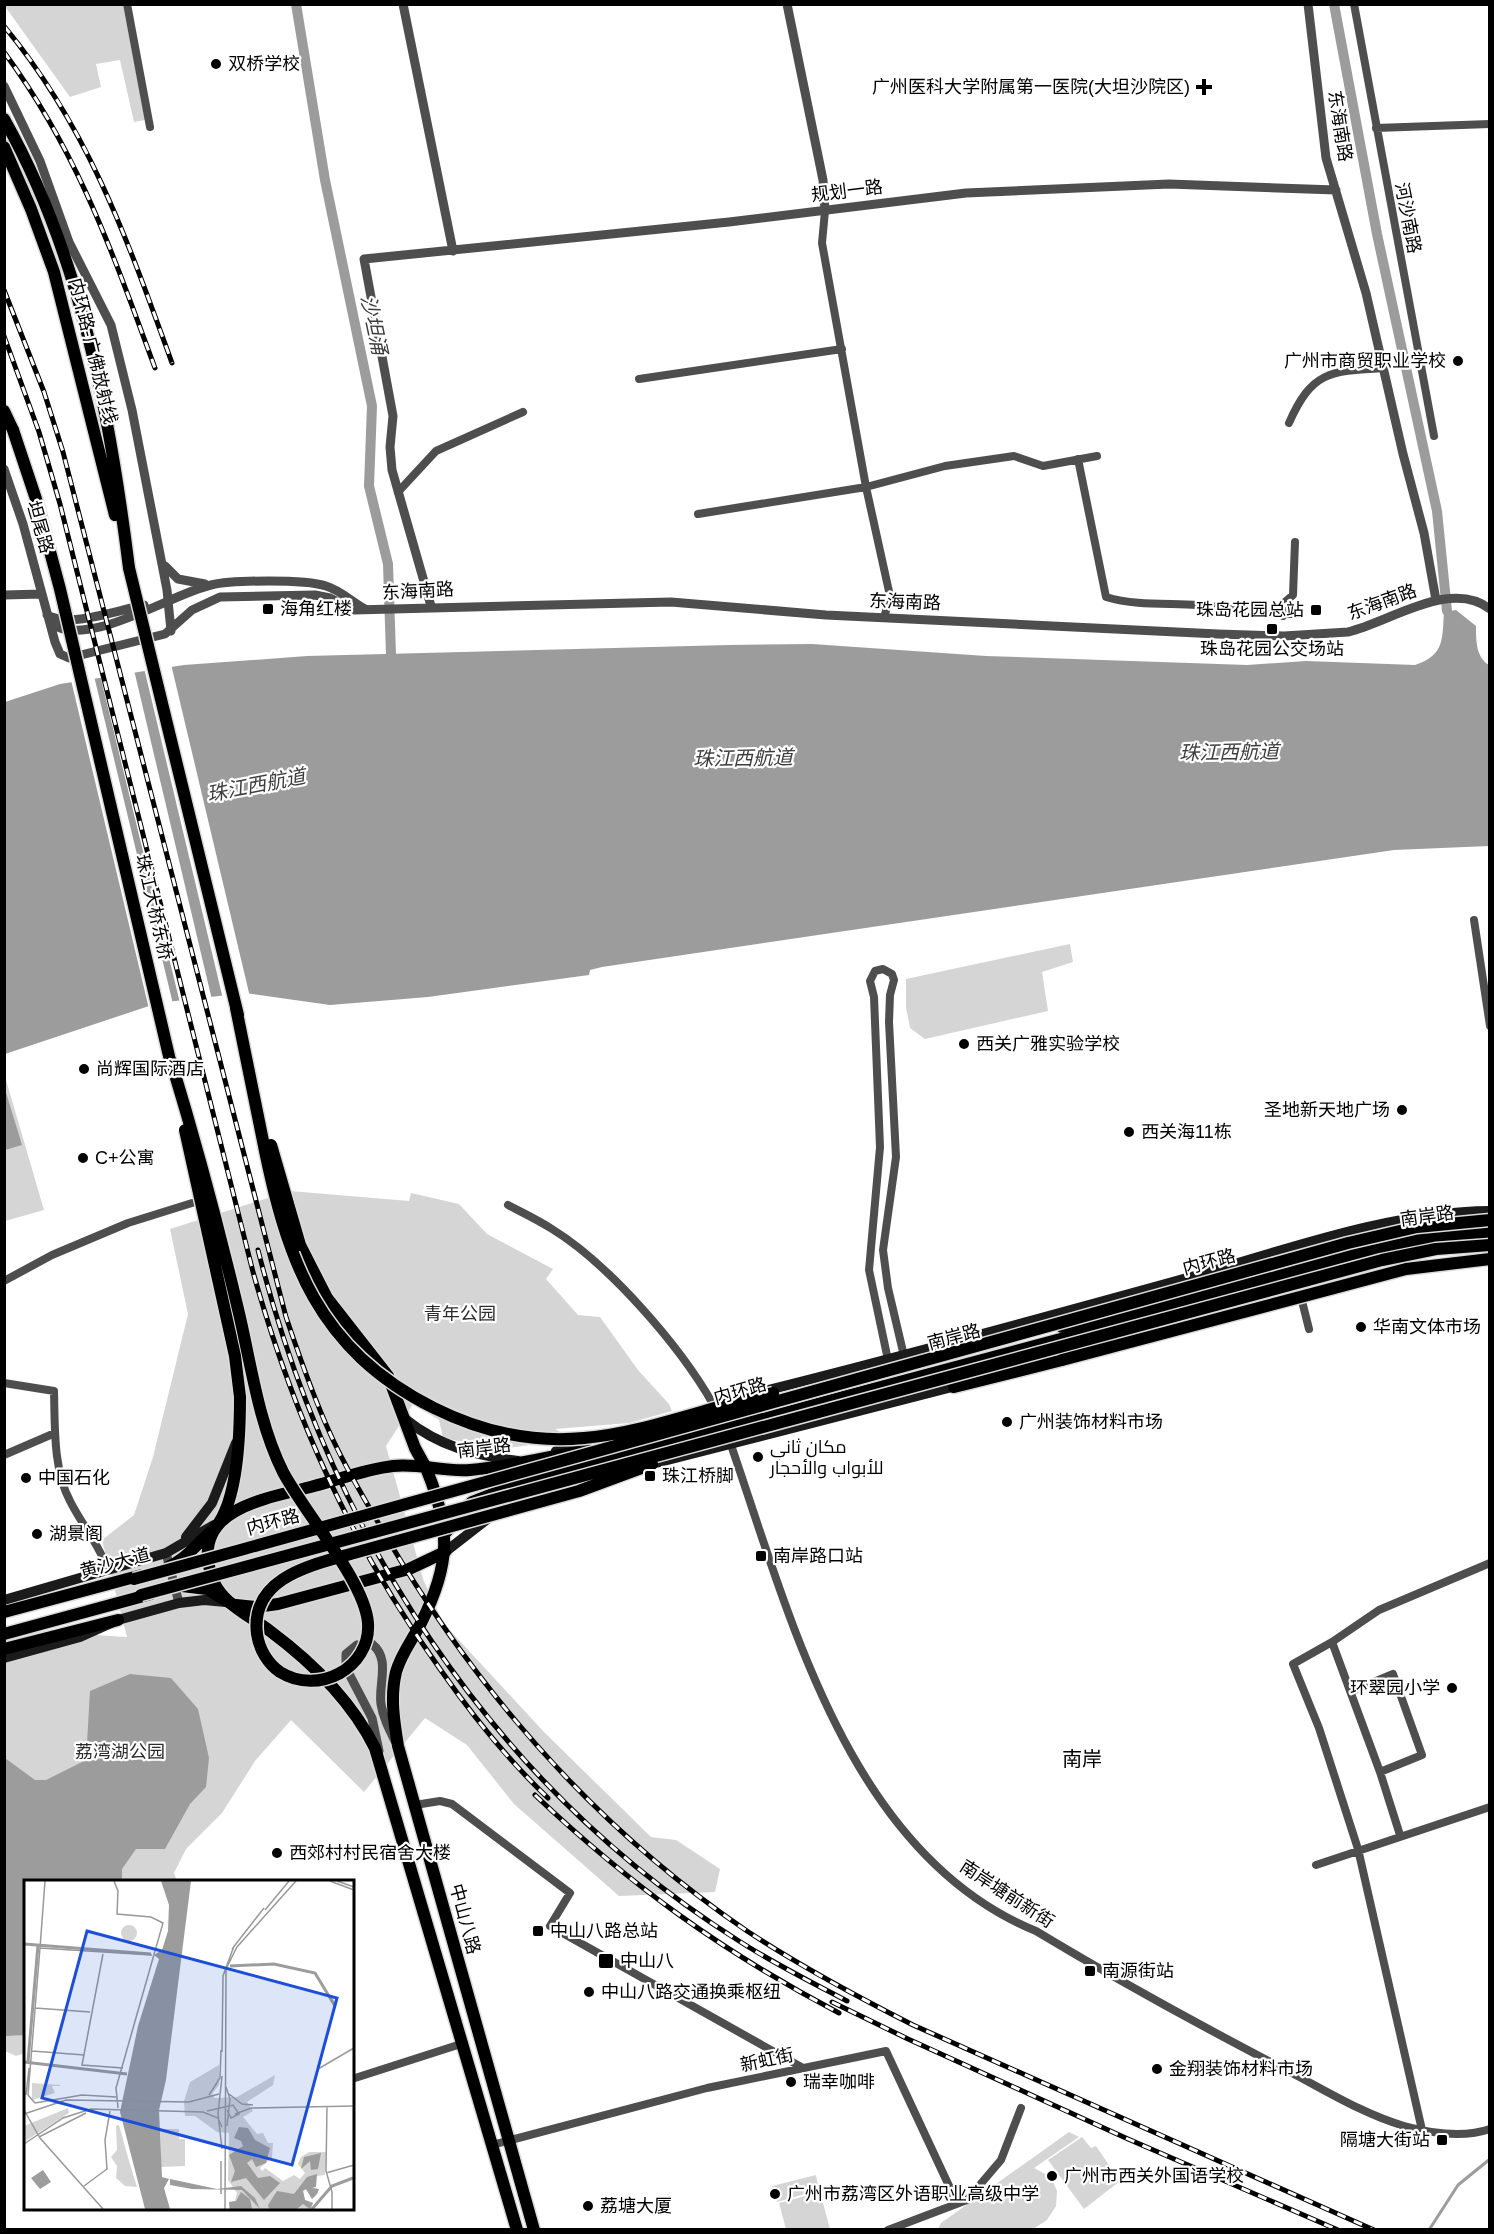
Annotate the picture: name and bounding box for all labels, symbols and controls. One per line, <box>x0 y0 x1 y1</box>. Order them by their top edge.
place label: 双桥学校 <box>228 54 300 74</box>
marker: 双桥学校 <box>209 57 223 71</box>
place label: 广州医科大学附属第一医院(大坦沙院区) <box>872 77 1190 97</box>
marker: 广州医科大学附属第一医院(大坦沙院区) <box>1195 78 1213 96</box>
street label: 东海南路 <box>1324 89 1356 163</box>
street label: 规划一路 <box>810 177 884 205</box>
street label: 河沙南路 <box>1391 181 1425 255</box>
street label: 内环路-广佛放射线 <box>65 276 121 426</box>
water label: 沙坦涌 <box>357 293 391 359</box>
place label: 广州市商贸职业学校 <box>1284 351 1446 371</box>
marker: 广州市商贸职业学校 <box>1451 354 1465 368</box>
street label: 坦尾路 <box>23 498 57 556</box>
street label: 东海南路 <box>382 579 454 603</box>
street label: 东海南路 <box>1345 580 1419 624</box>
street label: 东海南路 <box>869 591 941 613</box>
place label: 海角红楼 <box>280 599 352 619</box>
place label: 珠岛花园总站 <box>1196 600 1304 620</box>
marker: 海角红楼 <box>261 602 275 616</box>
marker: 珠岛花园总站 <box>1309 603 1323 617</box>
marker: 珠岛花园公交场站 <box>1265 622 1279 636</box>
place label: 珠岛花园公交场站 <box>1200 639 1344 659</box>
water label: 珠江西航道 <box>1179 740 1282 764</box>
water label: 珠江西航道 <box>693 746 796 770</box>
water label: 珠江西航道 <box>205 764 310 805</box>
street label: 珠江大桥东桥 <box>132 852 176 962</box>
place label: 西关广雅实验学校 <box>976 1034 1120 1054</box>
marker: 西关广雅实验学校 <box>957 1037 971 1051</box>
place label: 尚辉国际酒店 <box>96 1059 204 1079</box>
marker: 尚辉国际酒店 <box>77 1062 91 1076</box>
place label: 圣地新天地广场 <box>1264 1100 1390 1120</box>
marker: 圣地新天地广场 <box>1395 1103 1409 1117</box>
place label: 西关海11栋 <box>1141 1122 1232 1142</box>
marker: 西关海11栋 <box>1122 1125 1136 1139</box>
place label: C+公寓 <box>95 1148 155 1168</box>
marker: C+公寓 <box>76 1151 90 1165</box>
street label: 南岸路 <box>1399 1202 1455 1230</box>
street label: 内环路 <box>1180 1245 1238 1279</box>
park label: 青年公园 <box>424 1304 496 1324</box>
place label: 华南文体市场 <box>1373 1317 1481 1337</box>
street label: 南岸路 <box>925 1320 983 1354</box>
marker: 华南文体市场 <box>1354 1320 1368 1334</box>
street label: 内环路 <box>711 1374 769 1408</box>
place label: 广州装饰材料市场 <box>1019 1412 1163 1432</box>
marker: 广州装饰材料市场 <box>1000 1415 1014 1429</box>
street label: 南岸路 <box>456 1435 512 1461</box>
place label: مكان ثاني للأبواب والأحجار <box>769 1437 883 1479</box>
marker: مكان ثاني للأبواب والأحجار <box>751 1450 765 1464</box>
place label: 珠江桥脚 <box>662 1466 734 1486</box>
place label: 中国石化 <box>38 1468 110 1488</box>
marker: 珠江桥脚 <box>643 1469 657 1483</box>
marker: 中国石化 <box>19 1471 33 1485</box>
street label: 内环路 <box>244 1505 302 1539</box>
place label: 湖景阁 <box>49 1524 103 1544</box>
marker: 湖景阁 <box>30 1527 44 1541</box>
street label: 黄沙大道 <box>78 1544 152 1582</box>
place label: 南岸路口站 <box>773 1546 863 1566</box>
marker: 南岸路口站 <box>754 1549 768 1563</box>
place label: 环翠园小学 <box>1350 1678 1440 1698</box>
marker: 环翠园小学 <box>1445 1681 1459 1695</box>
park label: 荔湾湖公园 <box>75 1742 165 1762</box>
district label: 南岸 <box>1062 1748 1102 1770</box>
place label: 西郊村村民宿舍大楼 <box>289 1843 451 1863</box>
marker: 西郊村村民宿舍大楼 <box>270 1846 284 1860</box>
street label: 南岸塘前新街 <box>956 1856 1058 1932</box>
inset map <box>24 1880 354 2210</box>
street label: 中山八路 <box>446 1882 484 1956</box>
place label: 中山八路总站 <box>550 1921 658 1941</box>
marker: 中山八路总站 <box>531 1924 545 1938</box>
place label: 中山八 <box>620 1951 674 1971</box>
marker: 中山八 <box>597 1952 615 1970</box>
place label: 南源街站 <box>1102 1961 1174 1981</box>
marker: 南源街站 <box>1083 1964 1097 1978</box>
place label: 中山八路交通换乘枢纽 <box>601 1982 781 2002</box>
marker: 中山八路交通换乘枢纽 <box>582 1985 596 1999</box>
street label: 新虹街 <box>739 2045 795 2075</box>
place label: 金翔装饰材料市场 <box>1169 2059 1313 2079</box>
marker: 金翔装饰材料市场 <box>1150 2062 1164 2076</box>
place label: 瑞幸咖啡 <box>803 2072 875 2092</box>
marker: 瑞幸咖啡 <box>784 2075 798 2089</box>
place label: 隔塘大街站 <box>1340 2130 1430 2150</box>
marker: 隔塘大街站 <box>1435 2133 1449 2147</box>
place label: 广州市西关外国语学校 <box>1064 2166 1244 2186</box>
marker: 广州市西关外国语学校 <box>1045 2169 1059 2183</box>
place label: 广州市荔湾区外语职业高级中学 <box>787 2184 1039 2204</box>
marker: 广州市荔湾区外语职业高级中学 <box>768 2187 782 2201</box>
place label: 荔塘大厦 <box>600 2196 672 2216</box>
marker: 荔塘大厦 <box>581 2199 595 2213</box>

